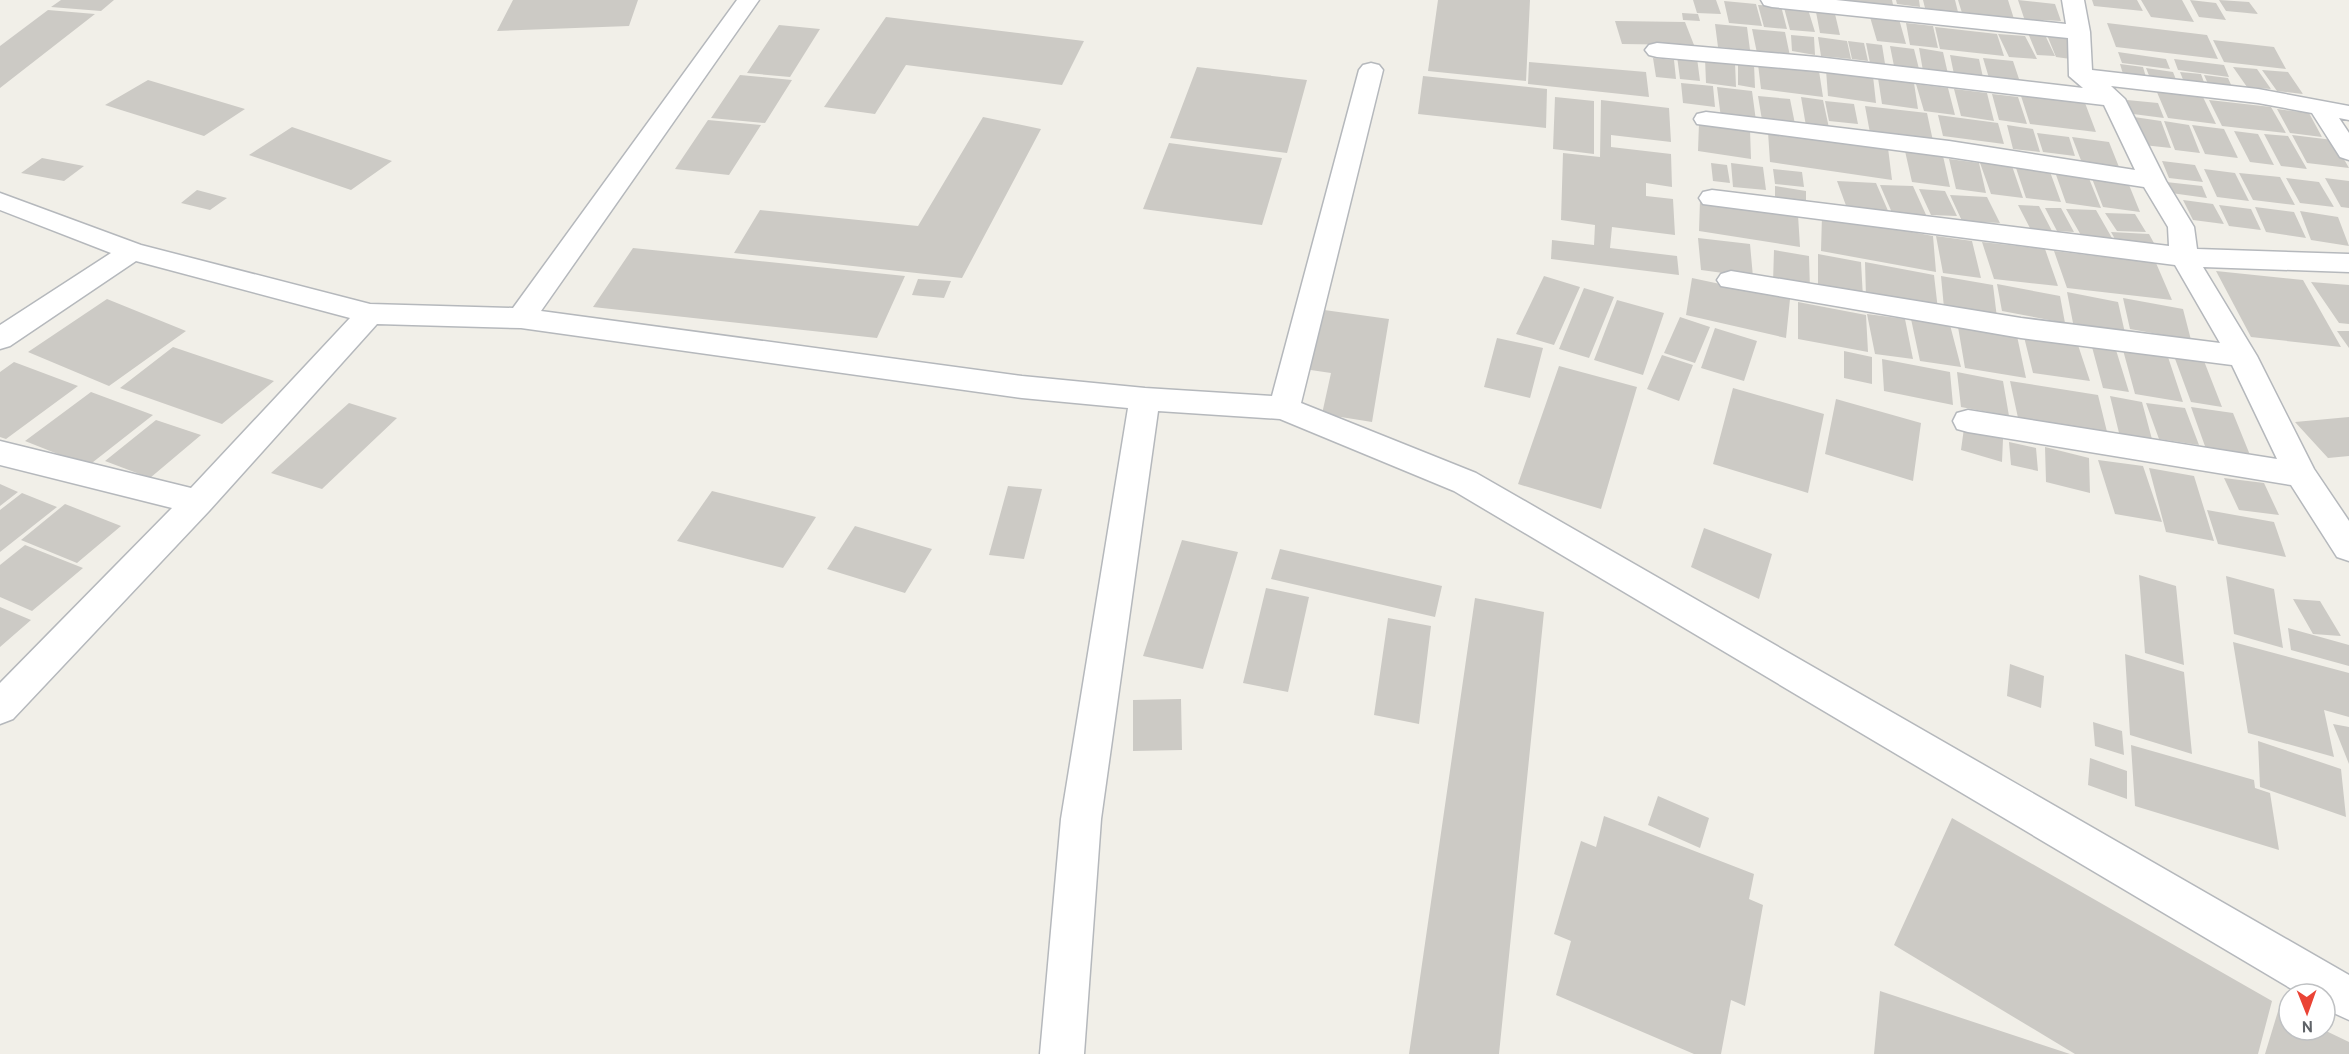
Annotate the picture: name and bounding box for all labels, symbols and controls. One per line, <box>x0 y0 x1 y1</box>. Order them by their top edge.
north arrow <box>2277 982 2337 1042</box>
text: N <box>2301 1015 2313 1035</box>

